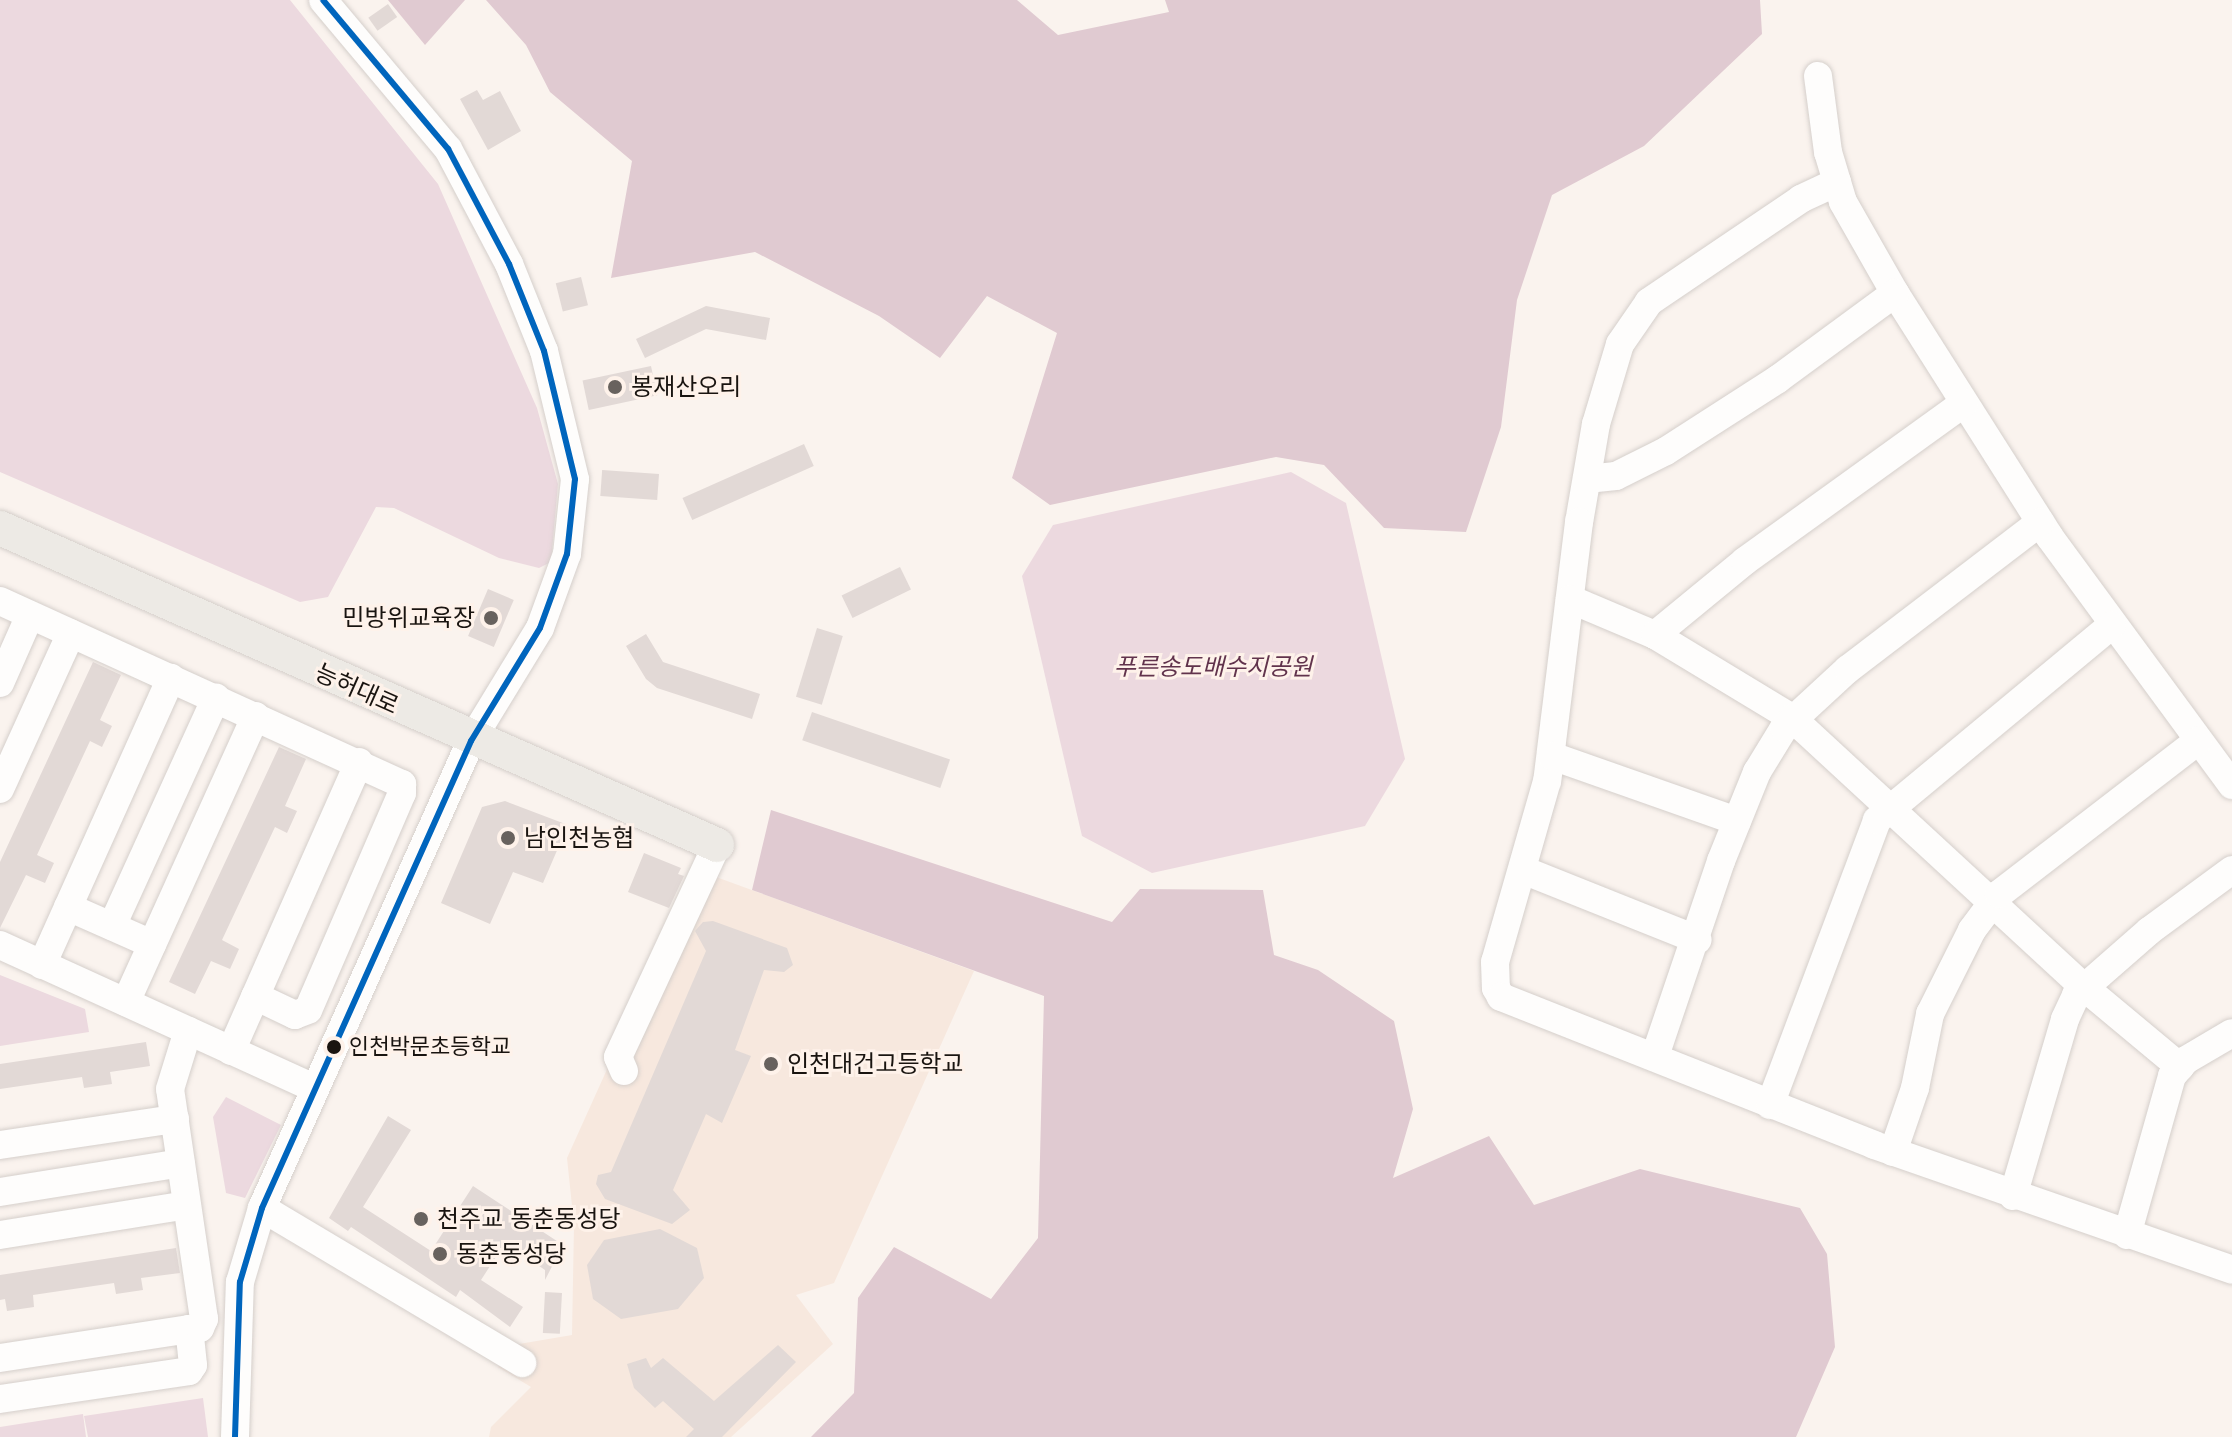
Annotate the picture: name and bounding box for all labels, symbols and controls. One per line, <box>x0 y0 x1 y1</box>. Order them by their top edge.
place label: 봉재산오리 <box>631 373 741 401</box>
marker: 봉재산오리 <box>606 378 624 396</box>
place label: 민방위교육장 <box>343 604 475 632</box>
marker: 민방위교육장 <box>482 609 500 627</box>
park label: 푸른송도배수지공원 <box>1114 653 1312 681</box>
street label: 능허대로 <box>311 658 403 720</box>
place label: 남인천농협 <box>524 824 634 852</box>
marker: 남인천농협 <box>499 829 517 847</box>
place label: 인천박문초등학교 <box>349 1034 511 1060</box>
marker: 인천박문초등학교 <box>326 1039 342 1055</box>
place label: 인천대건고등학교 <box>787 1050 964 1078</box>
marker: 인천대건고등학교 <box>762 1055 780 1073</box>
place label: 천주교 동춘동성당 <box>437 1205 621 1233</box>
marker: 천주교 동춘동성당 <box>412 1210 430 1228</box>
place label: 동춘동성당 <box>456 1240 566 1268</box>
marker: 동춘동성당 <box>431 1245 449 1263</box>

